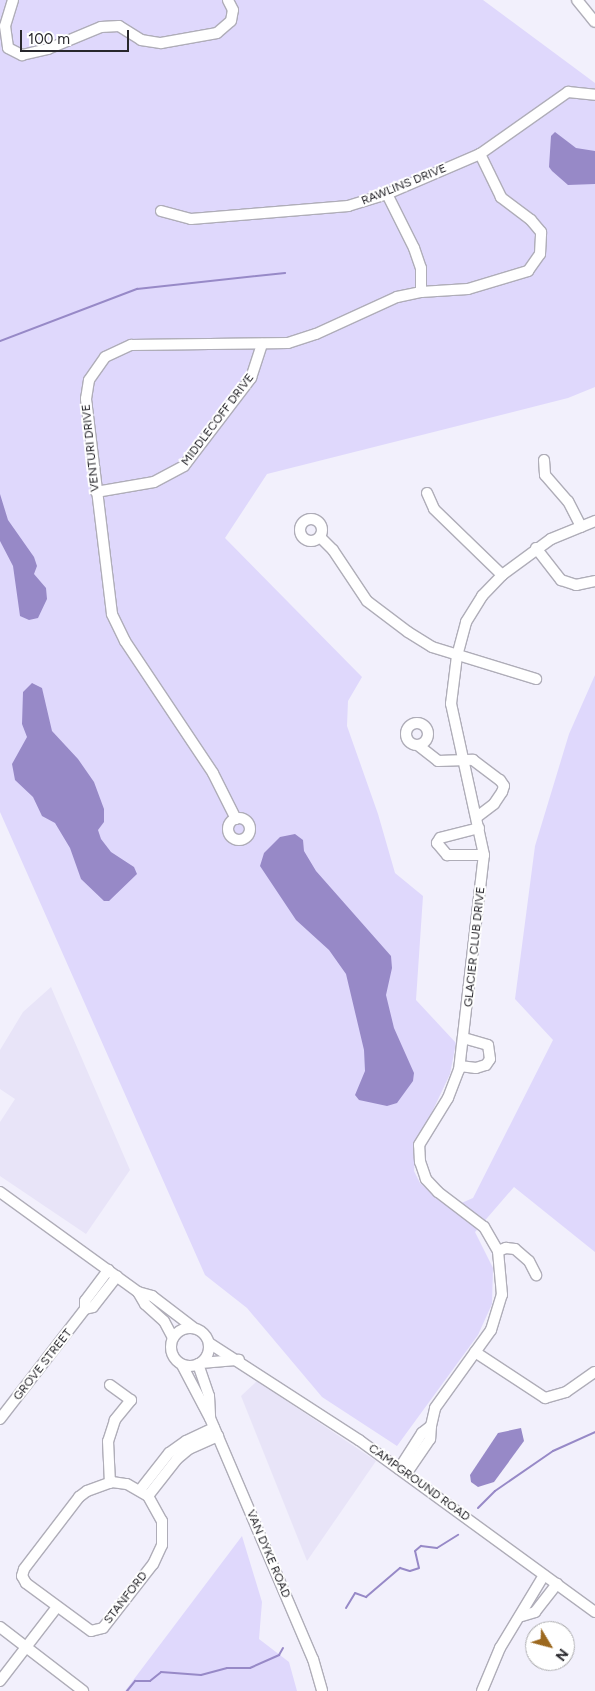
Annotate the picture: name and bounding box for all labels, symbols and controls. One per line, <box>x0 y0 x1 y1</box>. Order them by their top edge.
scale bar <box>22 20 131 52</box>
text: 100 m <box>28 30 70 48</box>
street label: RAWLINS DRIVE <box>359 161 449 209</box>
street label: MIDDLECOFF DRIVE <box>179 371 257 469</box>
street label: VENTURI DRIVE <box>79 403 103 493</box>
street label: GLACIER CLUB DRIVE <box>462 886 488 1008</box>
street label: GROVE STREET <box>11 1326 75 1404</box>
street label: CAMPGROUND ROAD <box>365 1441 473 1525</box>
street label: VAN DYKE ROAD <box>243 1508 293 1600</box>
street label: STANFORD <box>101 1569 151 1627</box>
north arrow <box>525 1621 575 1671</box>
text: N <box>552 1645 572 1664</box>

